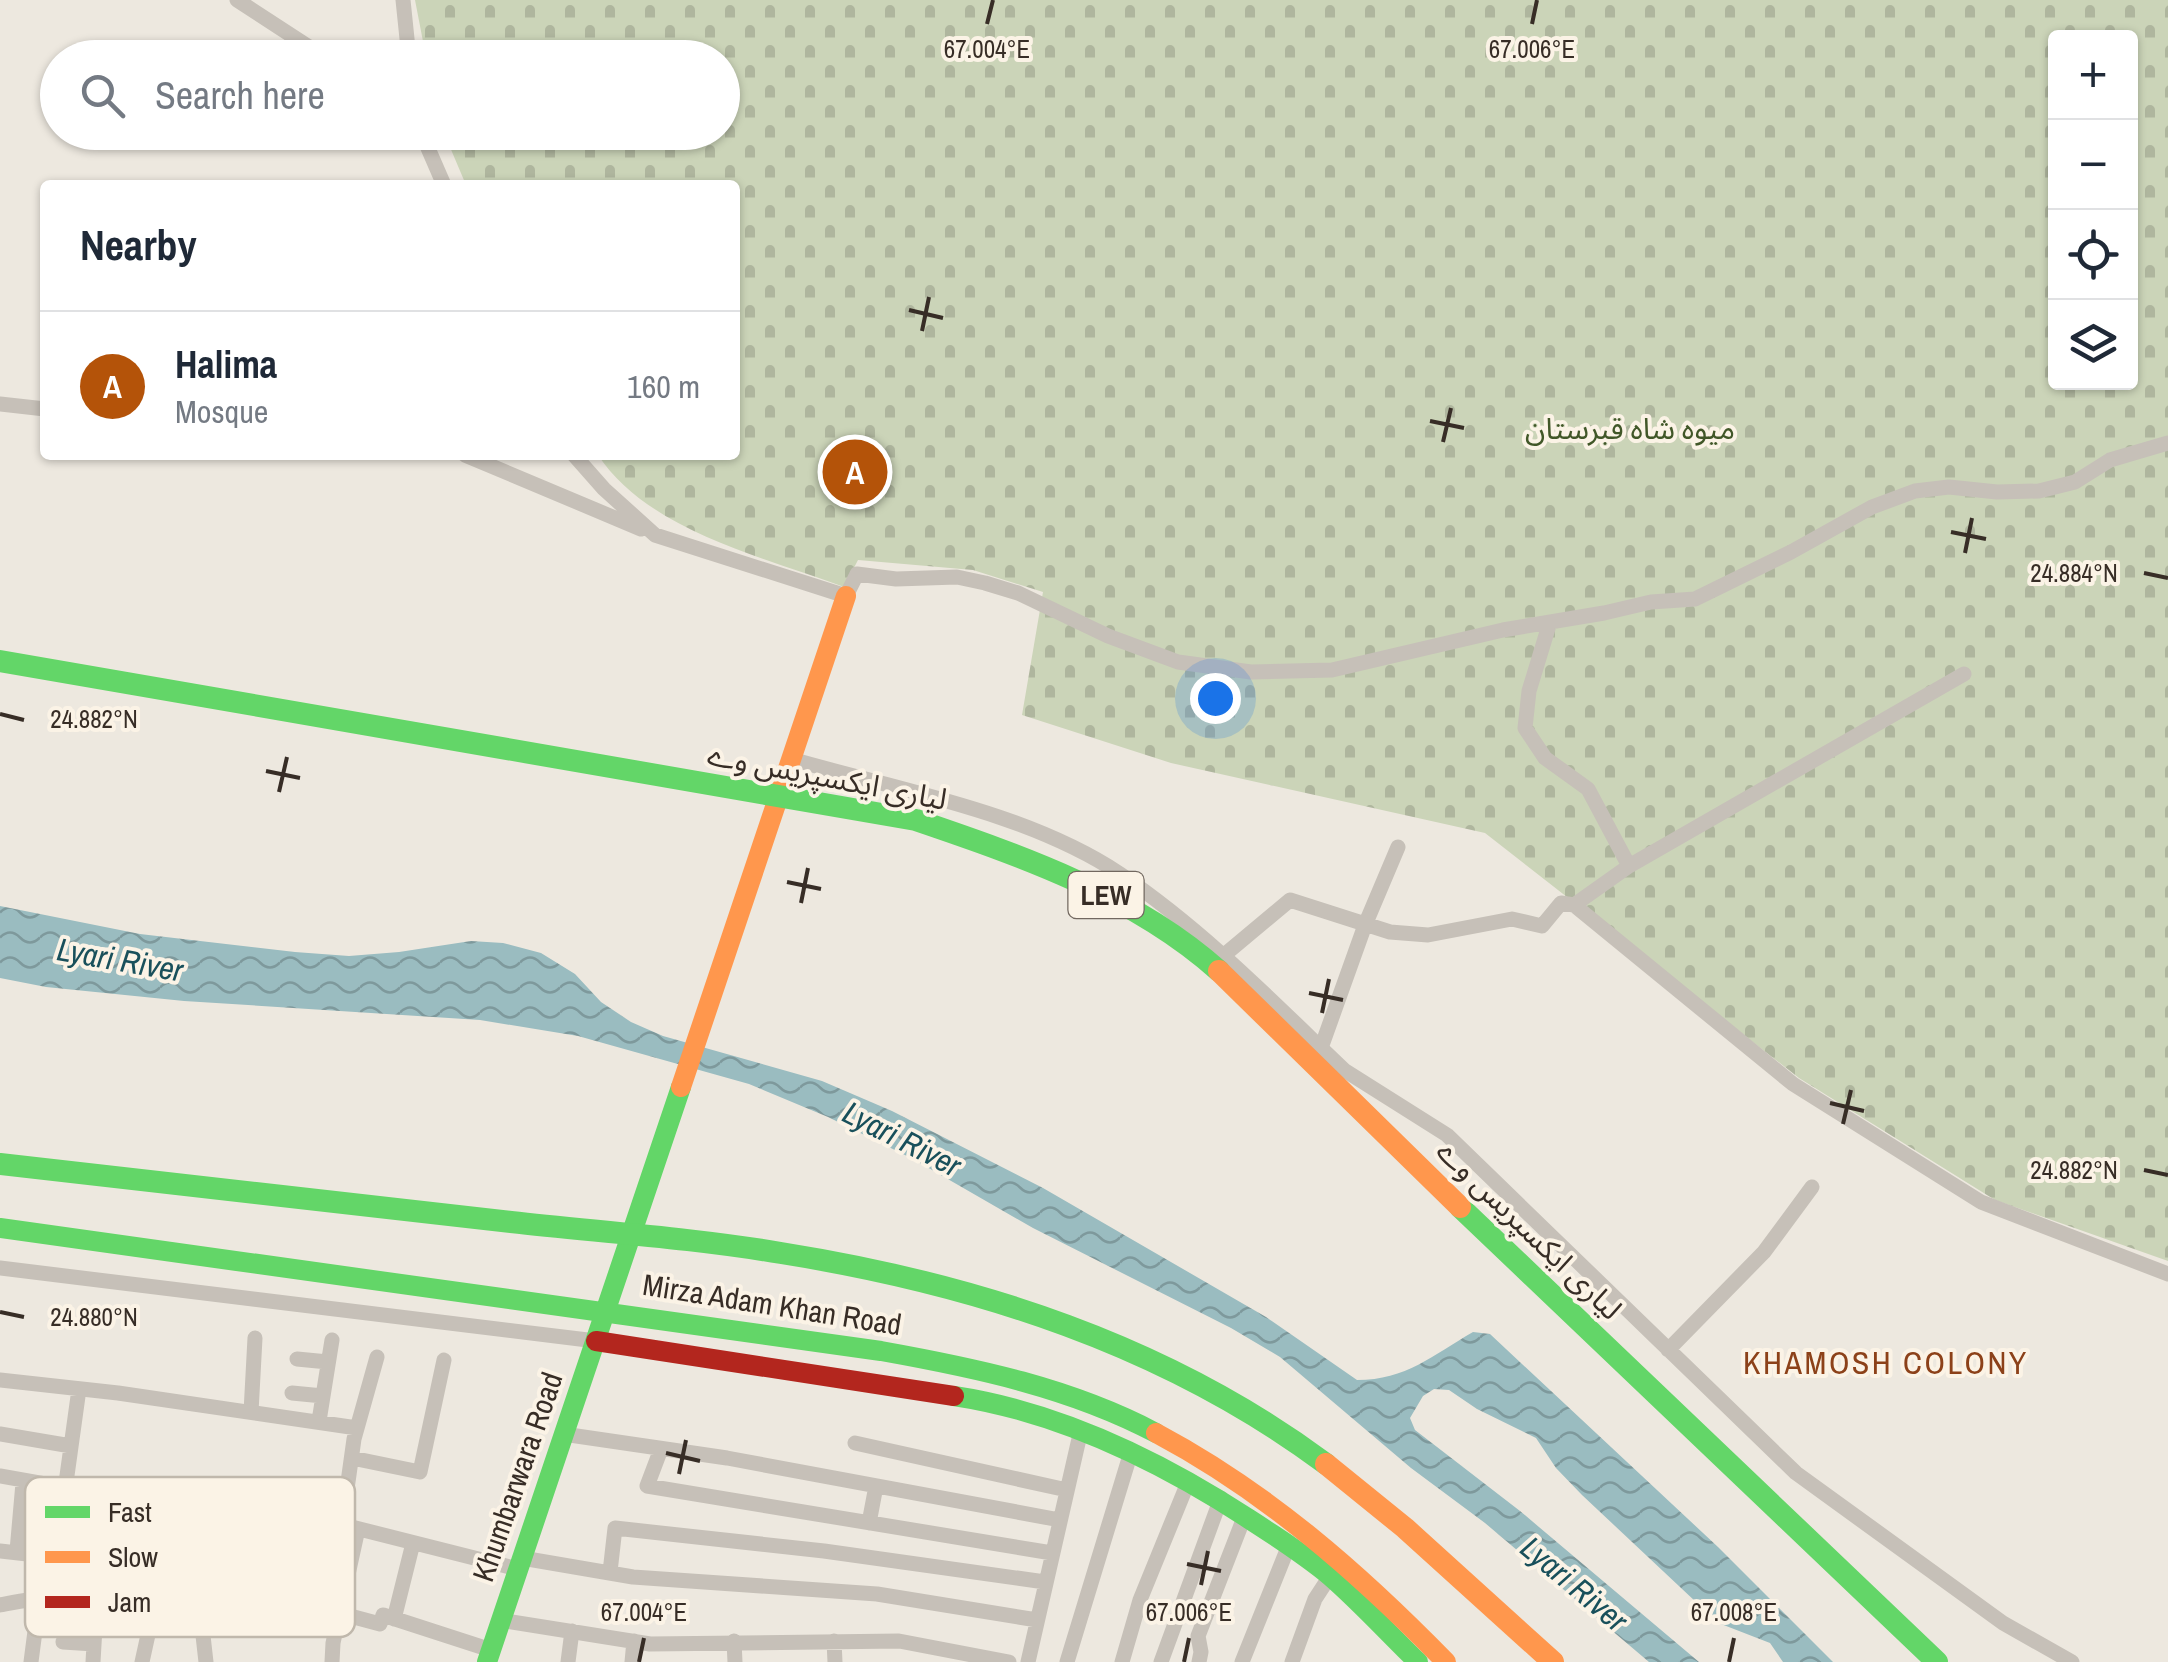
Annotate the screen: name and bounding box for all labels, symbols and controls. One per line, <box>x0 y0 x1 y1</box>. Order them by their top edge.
map controls <box>2048 30 2138 390</box>
button: + <box>2048 30 2138 120</box>
text: 67.004°E <box>944 32 1030 66</box>
text: 67.006°E <box>1489 32 1575 66</box>
search box <box>40 40 740 150</box>
icon: search <box>75 68 130 123</box>
text: Search here <box>155 70 325 121</box>
button: − <box>2048 120 2138 210</box>
button: locate <box>2048 210 2138 300</box>
text: Nearby <box>80 217 197 273</box>
button: layers <box>2048 300 2138 390</box>
text: Halima <box>175 339 277 390</box>
text: A <box>103 365 122 408</box>
text: 160 m <box>627 365 700 408</box>
text: Mosque <box>175 390 268 433</box>
park label: میوہ شاہ قبرستان <box>1525 408 1735 448</box>
pin: A <box>822 434 888 510</box>
text: 24.884°N <box>2030 556 2118 590</box>
your location <box>1190 673 1241 724</box>
text: 24.882°N <box>50 702 138 736</box>
street label: لیاری ایکسپریس وے <box>704 733 950 819</box>
road number: LEW <box>1068 872 1144 918</box>
water label: Lyari River <box>54 927 188 992</box>
water label: Lyari River <box>836 1091 970 1187</box>
street label: لیاری ایکسپریس وے <box>1428 1131 1631 1328</box>
text: 24.882°N <box>2030 1153 2118 1187</box>
street label: Mirza Adam Khan Road <box>640 1264 904 1344</box>
text: 24.880°N <box>50 1300 138 1334</box>
district label: KHAMOSH COLONY <box>1743 1341 2029 1384</box>
street label: Khumbarwara Road <box>463 1367 572 1587</box>
legend <box>25 1477 355 1637</box>
text: Fast <box>108 1493 152 1531</box>
water label: Lyari River <box>1512 1526 1638 1642</box>
text: Slow <box>108 1538 158 1576</box>
text: Jam <box>108 1583 151 1621</box>
text: 67.004°E <box>601 1595 687 1629</box>
text: 67.006°E <box>1146 1595 1232 1629</box>
text: 67.008°E <box>1691 1595 1777 1629</box>

